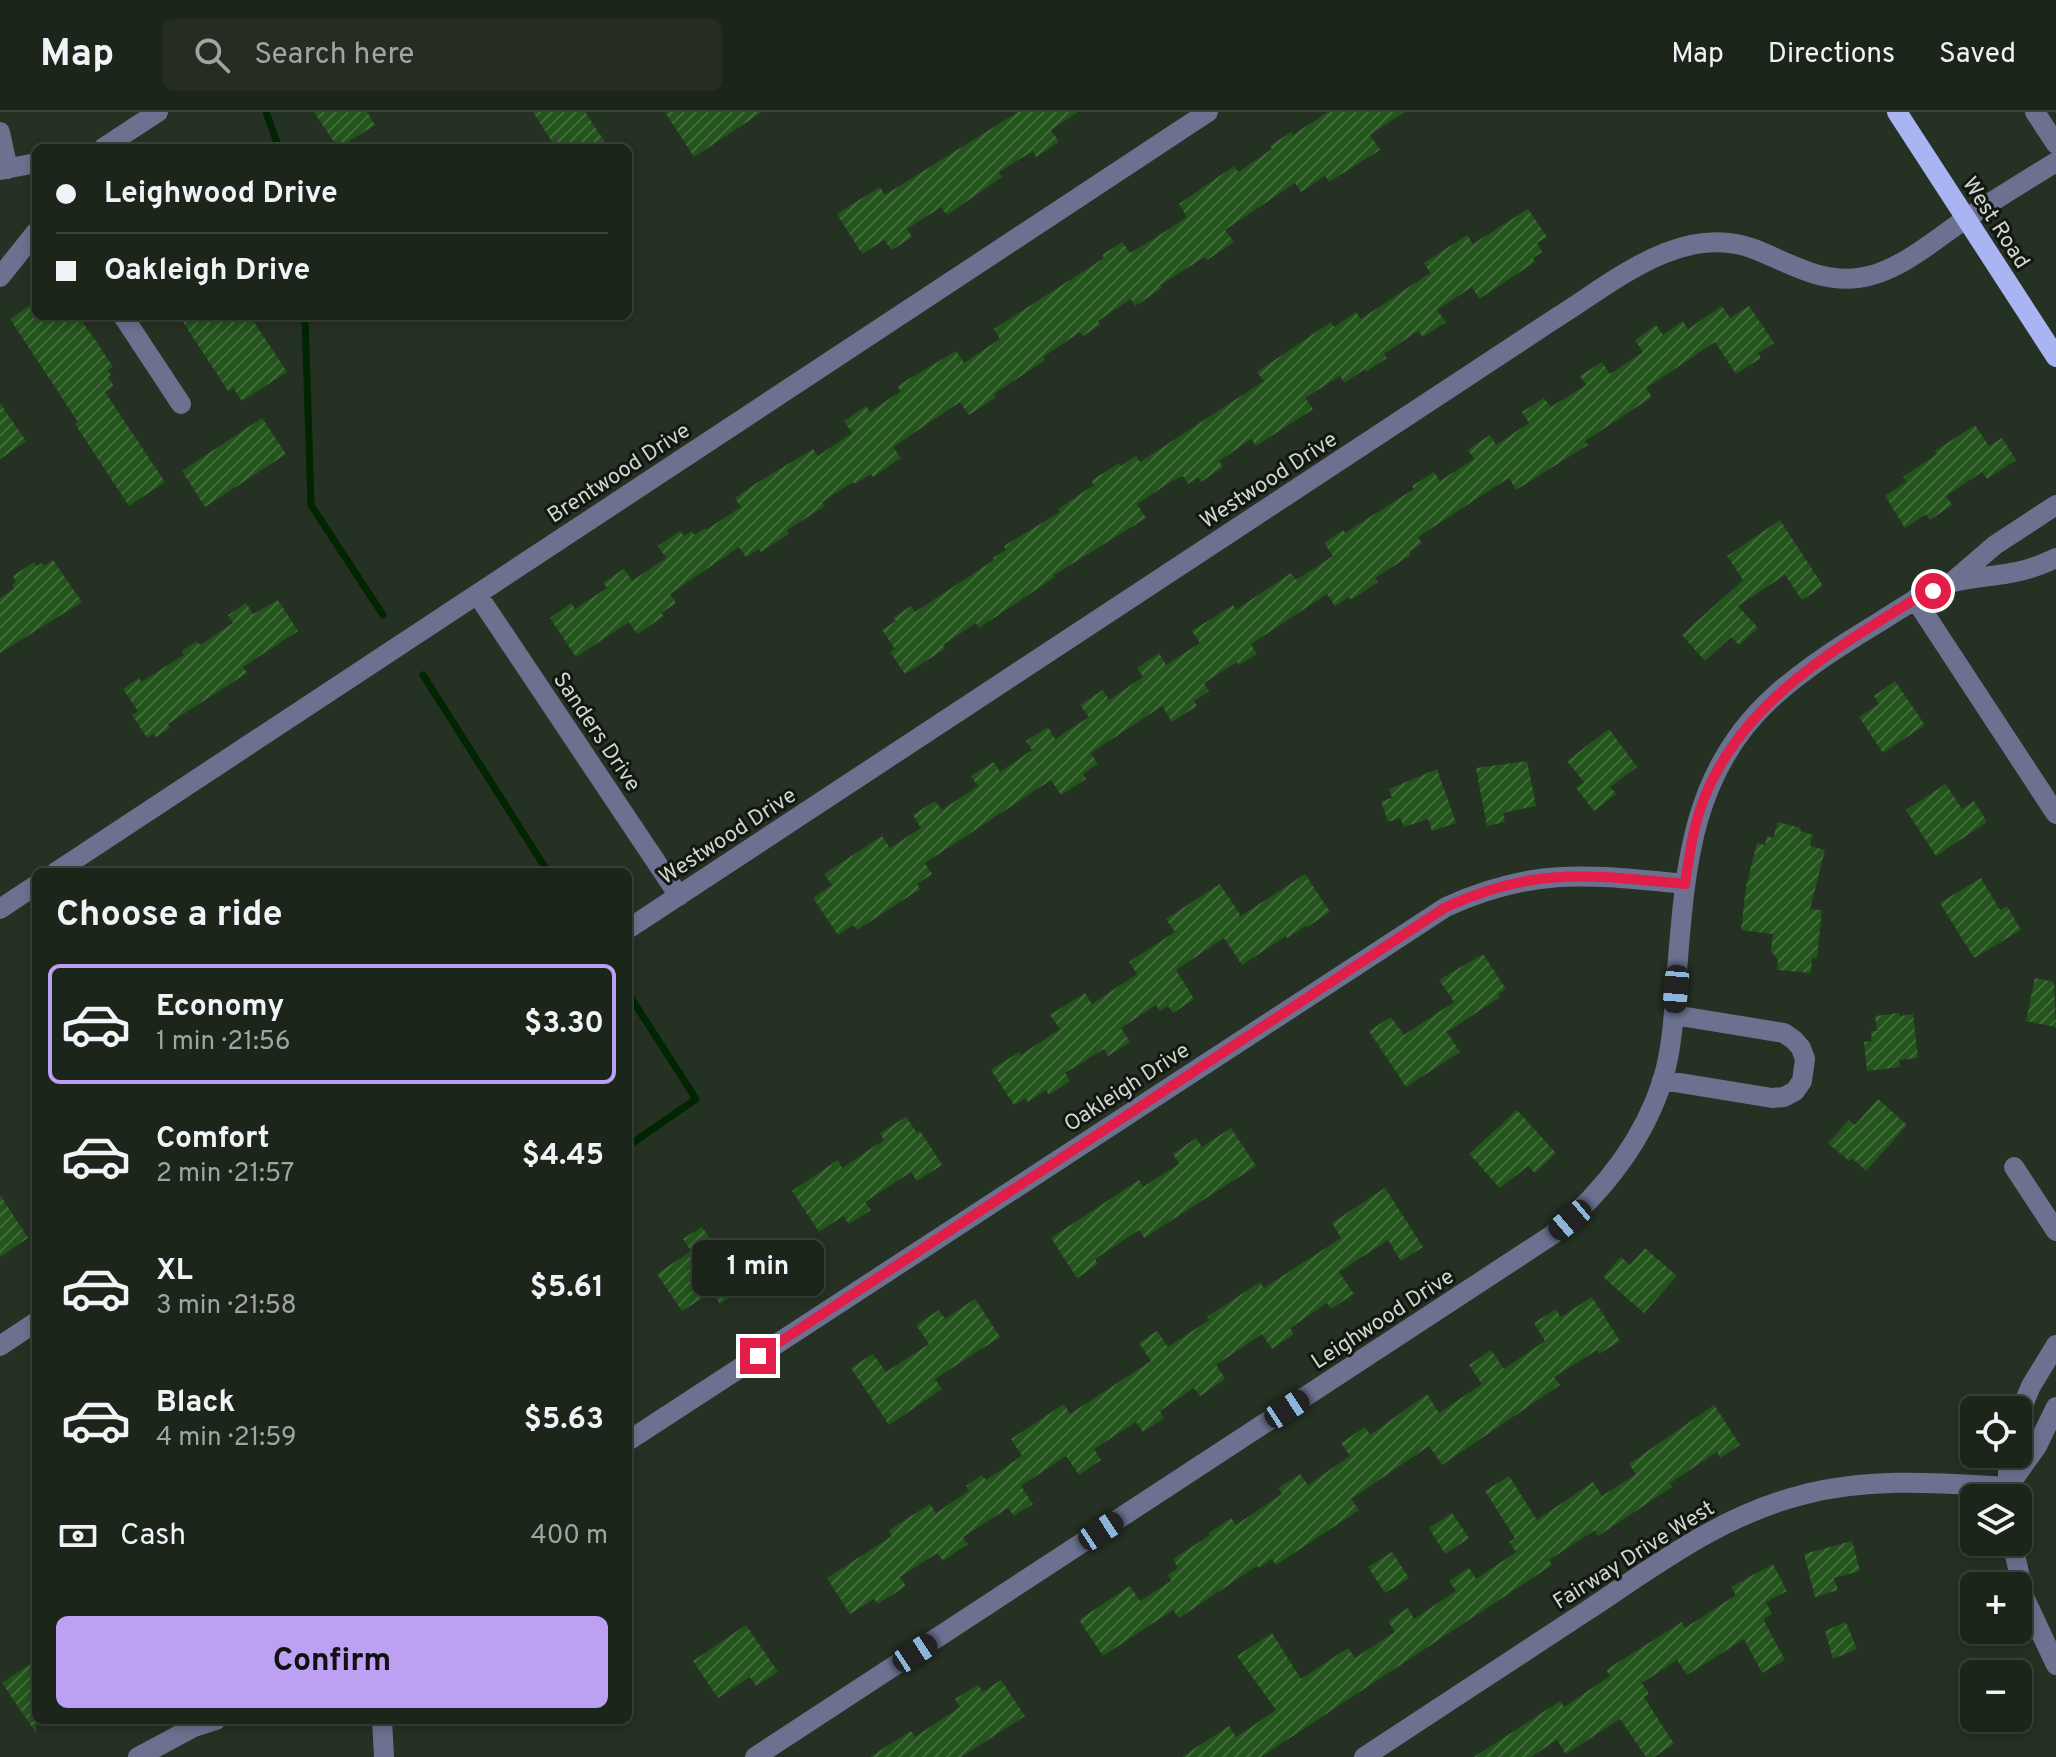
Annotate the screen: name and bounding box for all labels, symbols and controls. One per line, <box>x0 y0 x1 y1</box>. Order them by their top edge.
search box <box>162 19 722 91</box>
text: Map <box>40 31 114 80</box>
icon: search <box>190 33 234 77</box>
text: Search here <box>254 37 414 74</box>
text: Map <box>1671 37 1724 73</box>
text: Directions <box>1768 37 1895 73</box>
text: Saved <box>1939 37 2016 73</box>
street label: West Road <box>1955 172 2035 274</box>
text: Leighwood Drive <box>104 176 338 213</box>
text: Oakleigh Drive <box>104 253 310 290</box>
street label: Brentwood Drive <box>543 418 696 530</box>
street label: Westwood Drive <box>1196 427 1343 535</box>
route start <box>1915 573 1951 609</box>
street label: Sanders Drive <box>546 668 646 797</box>
street label: Westwood Drive <box>655 783 802 891</box>
text: Choose a ride <box>56 893 282 939</box>
car <box>1662 964 1690 1014</box>
icon: car <box>60 988 132 1060</box>
text: Economy <box>156 989 284 1026</box>
text: $3.30 <box>524 1006 604 1043</box>
text: 1 min · 21:56 <box>156 1026 290 1059</box>
street label: Oakleigh Drive <box>1060 1038 1195 1139</box>
icon: car <box>60 1120 132 1192</box>
text: Comfort <box>156 1121 269 1158</box>
text: $4.45 <box>522 1138 604 1175</box>
text: 2 min · 21:57 <box>156 1158 294 1191</box>
car <box>1544 1195 1596 1245</box>
callout: 1 min <box>692 1240 824 1296</box>
text: 1 min <box>727 1251 789 1284</box>
icon: car <box>60 1252 132 1324</box>
text: XL <box>156 1253 193 1290</box>
street label: Leighwood Drive <box>1307 1264 1460 1376</box>
text: $5.61 <box>530 1270 604 1307</box>
text: 3 min · 21:58 <box>156 1290 297 1323</box>
route end <box>740 1338 776 1374</box>
icon: car <box>60 1384 132 1456</box>
text: Black <box>156 1385 235 1422</box>
car <box>1260 1386 1314 1432</box>
map controls <box>1960 1396 2032 1732</box>
button: locate <box>1960 1396 2032 1468</box>
text: $5.63 <box>524 1402 604 1439</box>
text: 4 min · 21:59 <box>156 1422 297 1455</box>
button: layers <box>1960 1484 2032 1556</box>
street label: Fairway Drive West <box>1549 1496 1720 1617</box>
car <box>1074 1508 1128 1554</box>
icon: cash <box>56 1514 100 1558</box>
text: Cash <box>120 1518 186 1555</box>
text: 400 m <box>531 1520 608 1553</box>
button: + <box>1960 1572 2032 1644</box>
button: Confirm <box>56 1616 608 1708</box>
car <box>888 1630 942 1676</box>
button: − <box>1960 1660 2032 1732</box>

